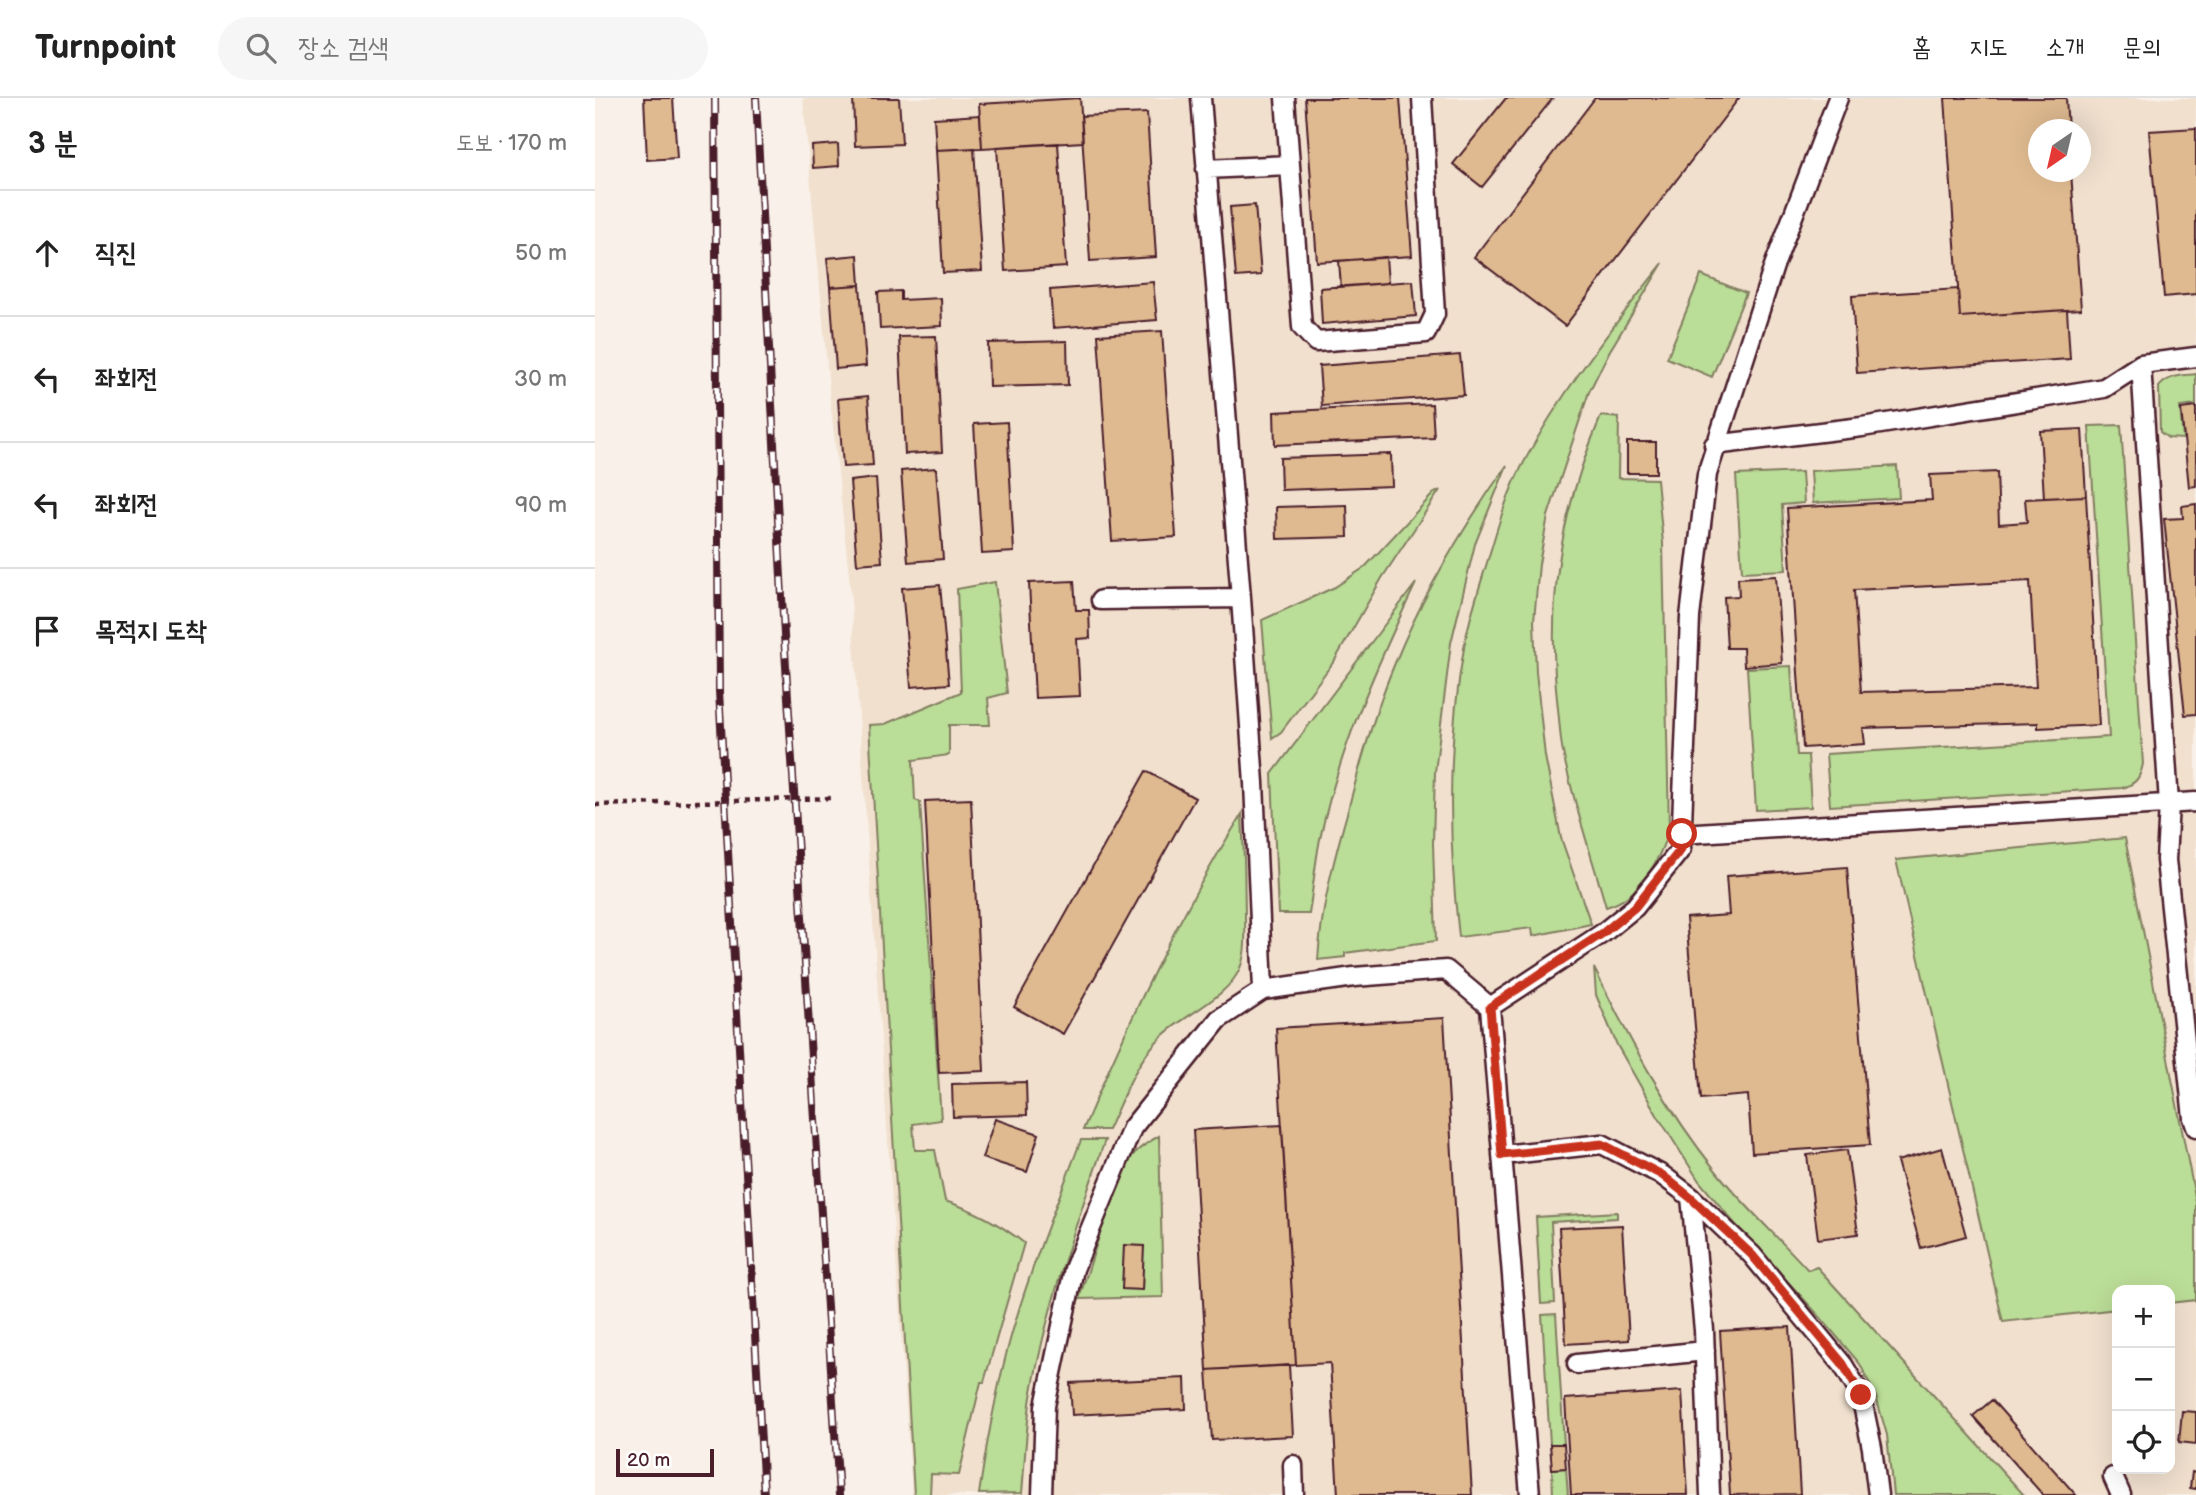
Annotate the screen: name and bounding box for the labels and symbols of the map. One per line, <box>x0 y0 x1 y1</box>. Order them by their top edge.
north arrow <box>2028 119 2091 182</box>
route start <box>1666 818 1697 849</box>
route end <box>1845 1379 1876 1410</box>
scale bar <box>616 1446 714 1478</box>

